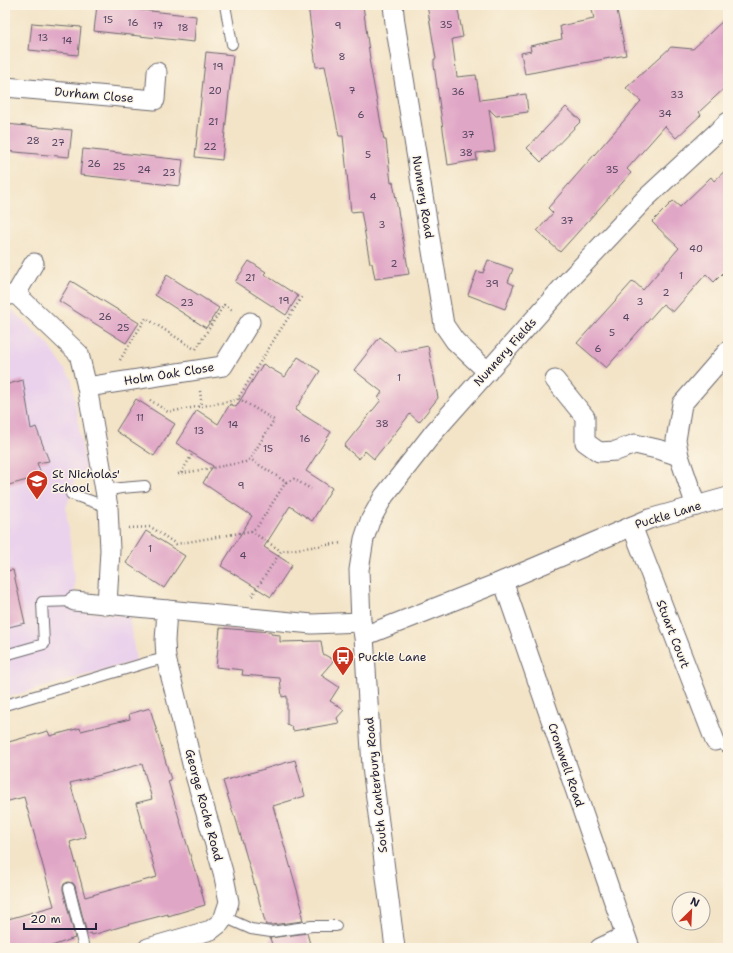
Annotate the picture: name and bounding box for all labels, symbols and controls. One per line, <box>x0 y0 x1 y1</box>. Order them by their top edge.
house number: 15 <box>103 13 113 26</box>
house number: 16 <box>128 16 138 29</box>
house number: 35 <box>440 18 452 31</box>
house number: 17 <box>153 19 163 32</box>
house number: 9 <box>335 19 342 32</box>
house number: 18 <box>177 21 189 34</box>
house number: 13 <box>38 31 48 44</box>
house number: 14 <box>62 34 72 47</box>
house number: 8 <box>339 50 346 63</box>
house number: 19 <box>213 60 223 73</box>
street label: Durham Close <box>54 84 135 106</box>
house number: 20 <box>208 84 222 97</box>
house number: 7 <box>349 84 356 97</box>
house number: 36 <box>451 85 465 98</box>
house number: 33 <box>670 88 684 101</box>
house number: 34 <box>658 107 672 120</box>
house number: 6 <box>358 108 365 121</box>
house number: 21 <box>208 115 218 128</box>
house number: 37 <box>461 128 475 141</box>
house number: 28 <box>26 134 40 147</box>
house number: 27 <box>51 136 65 149</box>
house number: 22 <box>203 140 217 153</box>
house number: 38 <box>459 146 473 159</box>
house number: 5 <box>365 148 371 161</box>
street label: Nunnery Road <box>409 154 438 240</box>
house number: 26 <box>87 157 101 170</box>
house number: 25 <box>113 160 125 173</box>
house number: 24 <box>137 163 151 176</box>
house number: 35 <box>606 163 618 176</box>
house number: 23 <box>162 166 176 179</box>
house number: 4 <box>370 190 377 203</box>
house number: 37 <box>560 214 574 227</box>
house number: 3 <box>379 218 386 231</box>
house number: 40 <box>689 242 703 255</box>
house number: 2 <box>391 257 398 270</box>
house number: 1 <box>679 269 683 282</box>
house number: 21 <box>245 271 255 284</box>
house number: 39 <box>485 277 499 290</box>
house number: 2 <box>663 286 670 299</box>
house number: 19 <box>279 294 289 307</box>
house number: 3 <box>637 295 644 308</box>
house number: 23 <box>180 296 194 309</box>
house number: 26 <box>98 310 112 323</box>
house number: 4 <box>623 311 630 324</box>
street label: Nunnery Fields <box>470 314 540 390</box>
house number: 25 <box>117 321 129 334</box>
house number: 5 <box>609 326 615 339</box>
house number: 6 <box>595 342 602 355</box>
street label: Holm Oak Close <box>123 359 216 389</box>
house number: 1 <box>397 371 401 384</box>
house number: 11 <box>136 411 144 424</box>
house number: 38 <box>375 417 389 430</box>
house number: 14 <box>228 418 238 431</box>
house number: 13 <box>194 424 204 437</box>
house number: 16 <box>300 432 310 445</box>
house number: 15 <box>263 442 273 455</box>
place label: St Nicholas' School <box>52 466 120 496</box>
school or university icon: St Nicholas' School <box>24 468 50 501</box>
house number: 9 <box>238 479 245 492</box>
street label: Puckle Lane <box>633 497 703 533</box>
house number: 1 <box>148 542 152 555</box>
house number: 4 <box>240 549 247 562</box>
street label: Stuart Court <box>653 597 693 671</box>
bus stop icon: Puckle Lane <box>330 644 356 677</box>
place label: Puckle Lane <box>358 649 427 665</box>
street label: South Canterbury Road <box>361 716 391 854</box>
street label: Cromwell Road <box>544 721 588 809</box>
street label: George Roche Road <box>181 747 227 863</box>
north arrow <box>671 891 711 931</box>
text: N <box>688 894 702 911</box>
scale bar <box>24 905 96 931</box>
text: 20 m <box>30 911 61 927</box>

